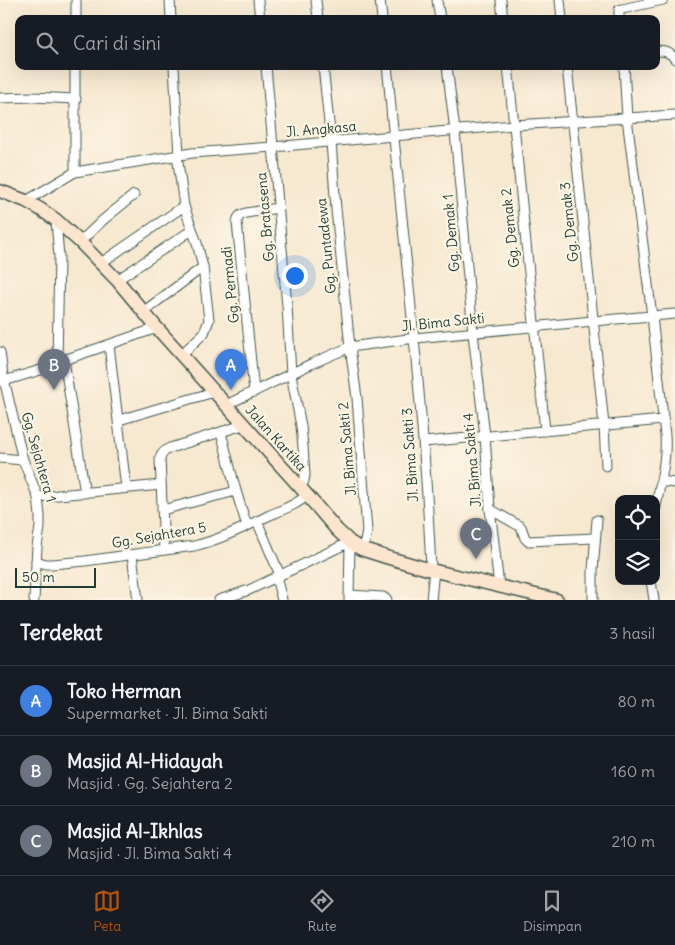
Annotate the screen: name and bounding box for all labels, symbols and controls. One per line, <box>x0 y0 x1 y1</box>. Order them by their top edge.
search box <box>15 15 660 70</box>
icon: search <box>33 29 61 57</box>
text: Cari di sini <box>73 31 161 55</box>
street label: Jl. Angkasa <box>285 117 357 141</box>
street label: Gg. Bratasena <box>252 172 278 262</box>
street label: Gg. Demak 3 <box>556 181 582 263</box>
street label: Gg. Demak 2 <box>497 187 523 269</box>
street label: Gg. Demak 1 <box>439 193 463 273</box>
street label: Gg. Puntadewa <box>312 197 340 295</box>
street label: Gg. Permadi <box>217 246 243 324</box>
your location <box>282 263 308 289</box>
street label: Jl. Bima Sakti <box>401 309 485 335</box>
pin: B <box>38 349 70 390</box>
pin: A <box>215 349 247 390</box>
street label: Jalan Kartika <box>242 401 310 475</box>
street label: Jl. Bima Sakti 2 <box>334 401 360 497</box>
street label: Jl. Bima Sakti 3 <box>398 407 422 503</box>
street label: Gg. Sejahtera 1 <box>18 410 60 504</box>
street label: Jl. Bima Sakti 4 <box>459 412 485 508</box>
map controls <box>615 495 660 585</box>
button: locate <box>615 495 660 540</box>
street label: Gg. Sejahtera 5 <box>110 518 208 552</box>
pin: C <box>460 518 492 559</box>
button: layers <box>615 540 660 585</box>
scale bar <box>15 565 96 588</box>
text: 50 m <box>22 568 55 586</box>
text: Terdekat <box>20 619 102 646</box>
text: 3 hasil <box>609 623 655 643</box>
text: Toko Herman <box>67 679 181 703</box>
text: A <box>31 691 41 711</box>
text: 80 m <box>617 691 655 711</box>
text: Supermarket · Jl. Bima Sakti <box>67 703 268 723</box>
text: Masjid Al-Hidayah <box>67 749 223 773</box>
text: B <box>31 761 41 781</box>
text: 160 m <box>611 761 655 781</box>
text: Masjid · Gg. Sejahtera 2 <box>67 773 233 793</box>
text: Masjid Al-Ikhlas <box>67 819 203 843</box>
text: C <box>31 831 41 851</box>
text: 210 m <box>612 831 655 851</box>
text: Masjid · Jl. Bima Sakti 4 <box>67 843 232 863</box>
tab: Peta <box>93 887 121 935</box>
tab: Rute <box>308 887 337 935</box>
tab: Disimpan <box>523 887 582 935</box>

